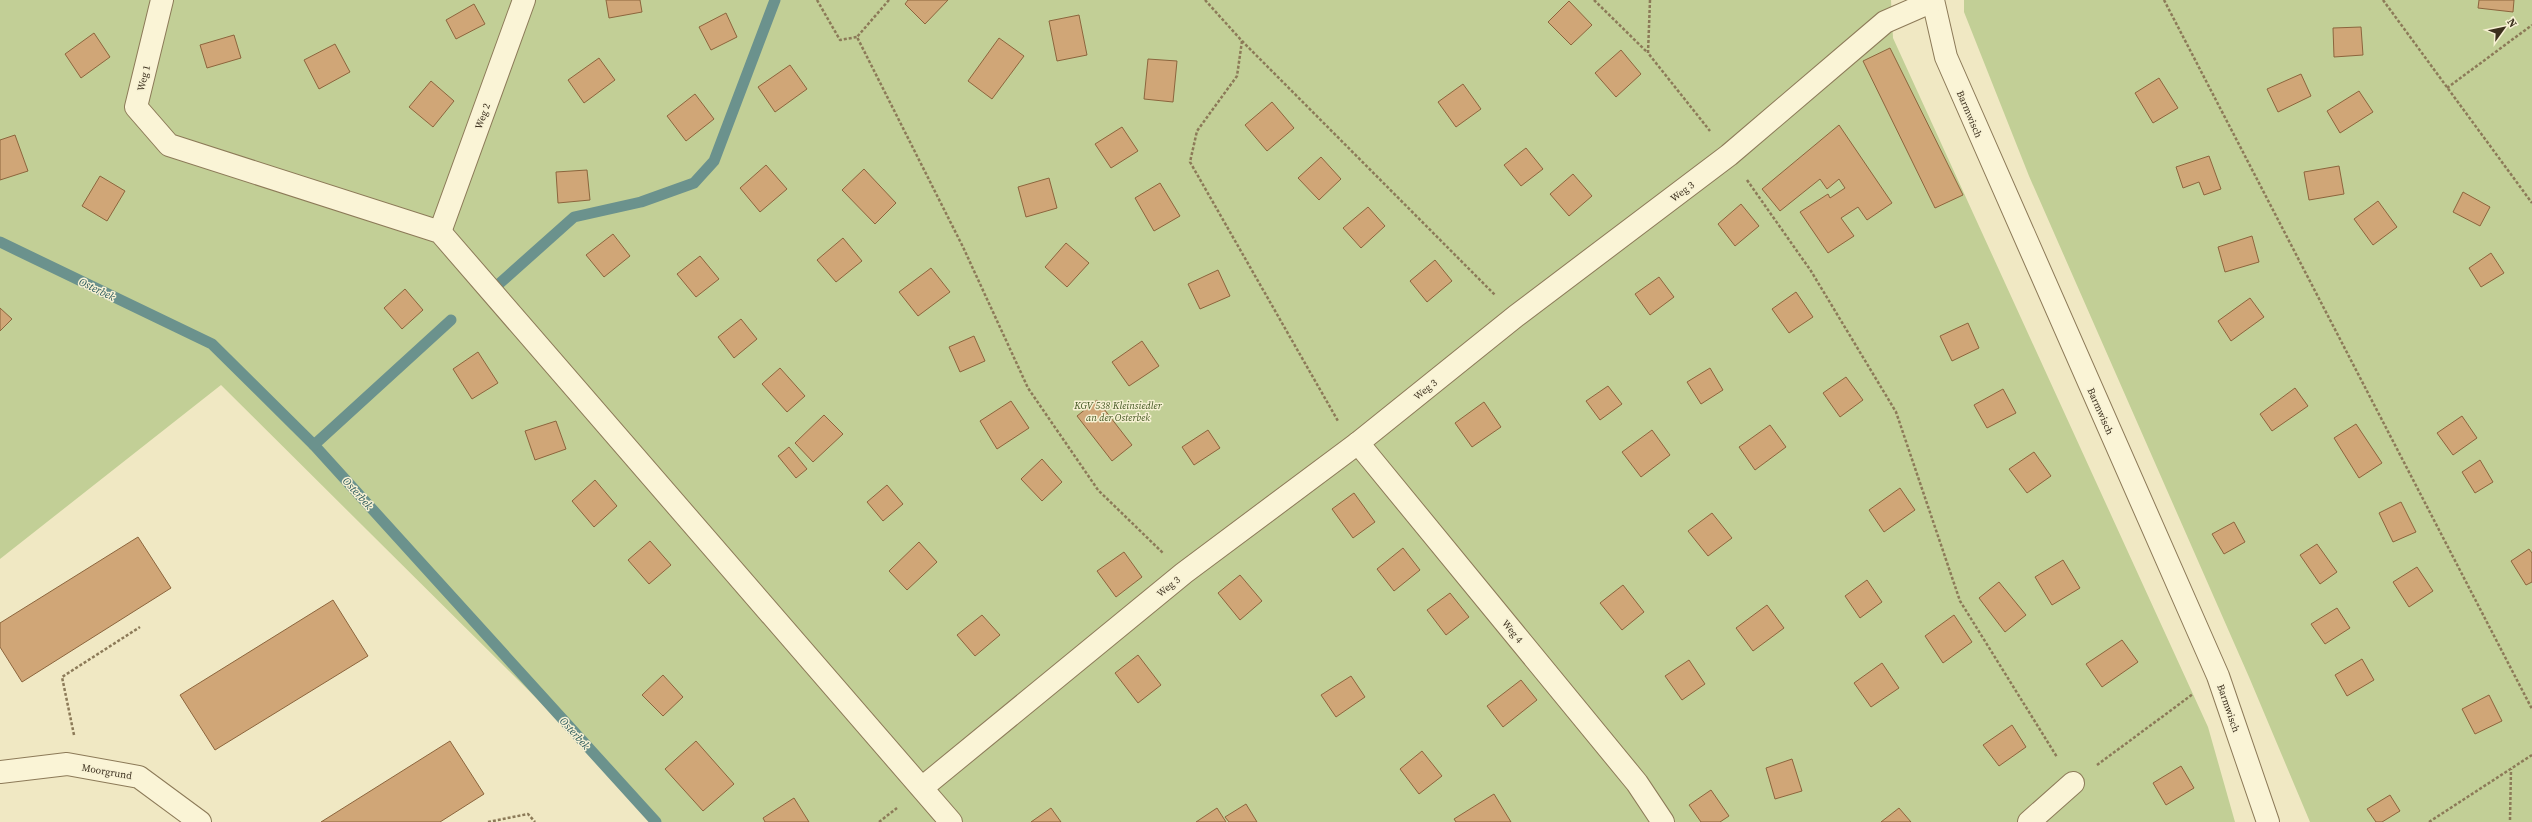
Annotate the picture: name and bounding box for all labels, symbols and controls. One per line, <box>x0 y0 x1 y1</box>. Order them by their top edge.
north arrow <box>2484 8 2524 48</box>
text: N <box>2503 15 2520 30</box>
street label: Weg 1 <box>134 64 153 93</box>
street label: Barmwisch <box>1954 89 1985 140</box>
street label: Weg 2 <box>472 101 493 131</box>
street label: Weg 3 <box>1668 178 1697 205</box>
water label: Osterbek <box>76 274 118 305</box>
street label: Weg 3 <box>1411 376 1440 403</box>
street label: Barmwisch <box>2084 386 2117 437</box>
park label: KGV 538 Kleinsiedler an der Osterbek <box>1073 399 1163 424</box>
water label: Osterbek <box>339 474 377 513</box>
street label: Weg 3 <box>1154 573 1183 600</box>
street label: Weg 4 <box>1499 617 1526 646</box>
street label: Barmwisch <box>2214 682 2243 734</box>
water label: Osterbek <box>556 714 594 753</box>
street label: Moorgrund <box>81 761 133 782</box>

